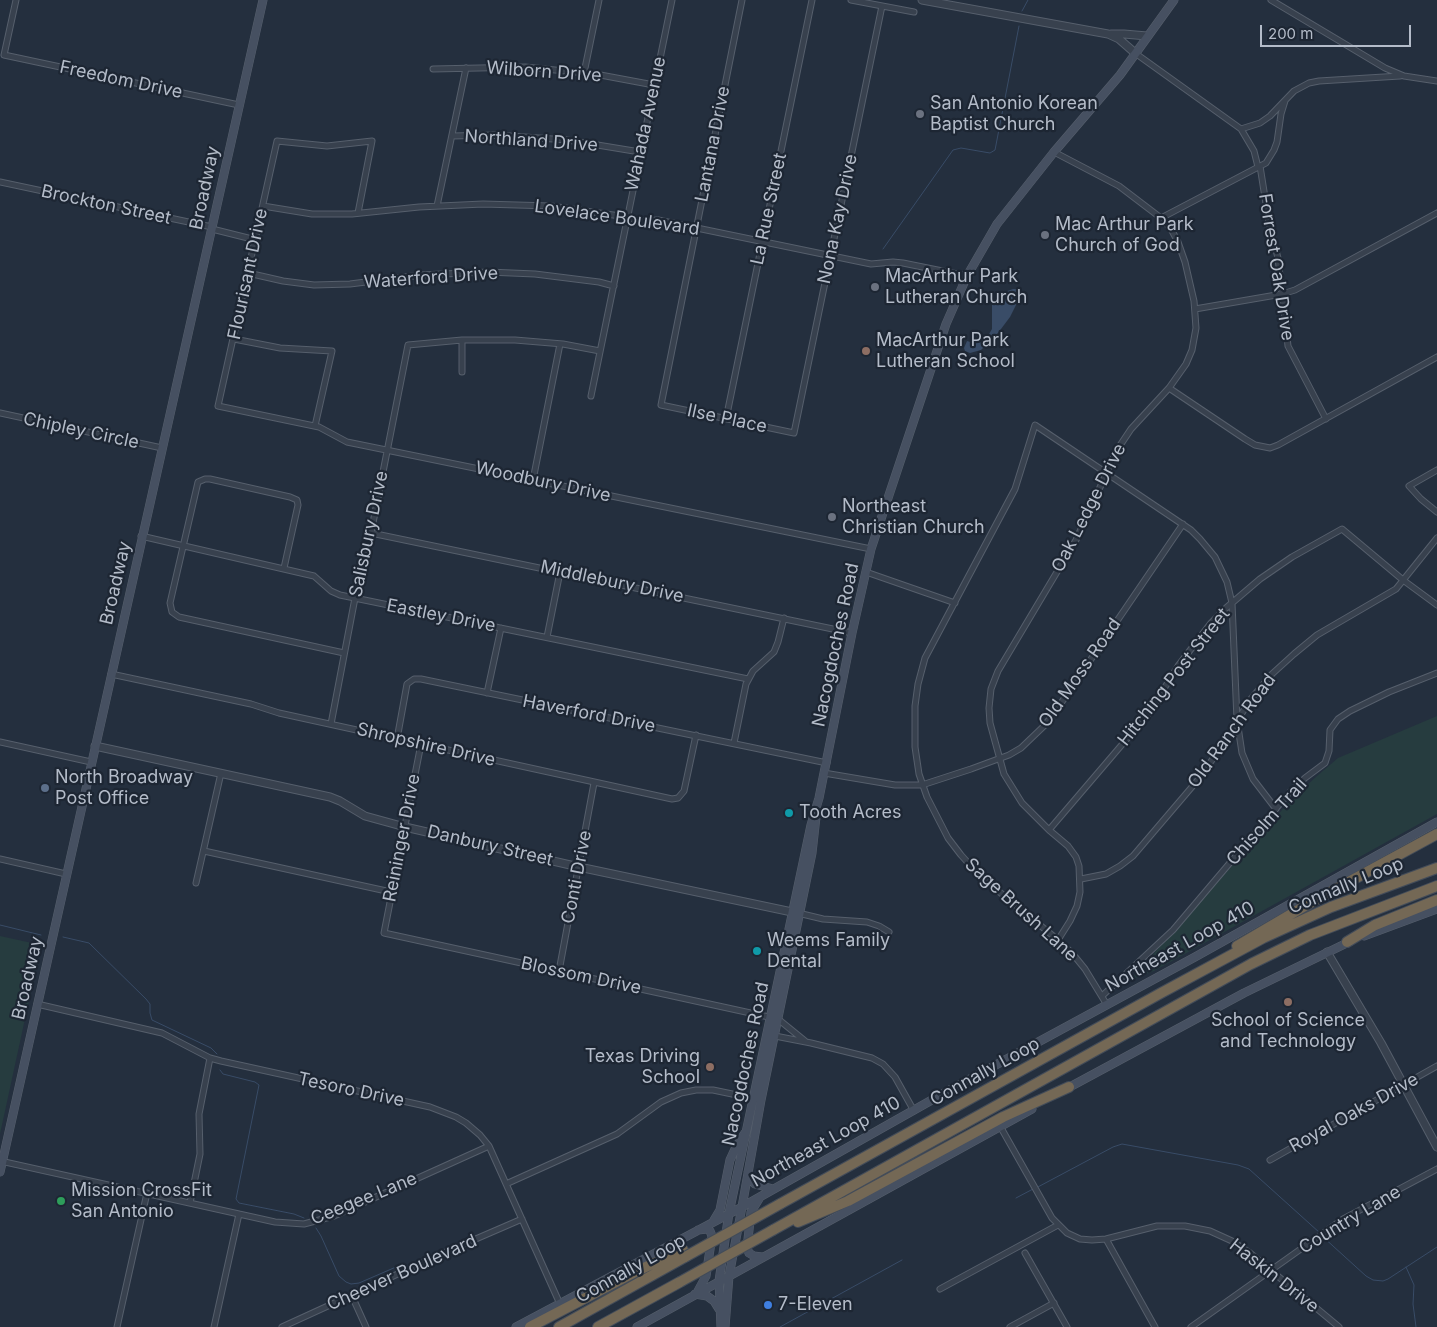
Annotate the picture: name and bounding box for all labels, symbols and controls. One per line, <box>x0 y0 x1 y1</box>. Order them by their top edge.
scale bar <box>1262 15 1413 47</box>
text: 200 m <box>1268 24 1313 43</box>
street label: Wahada Avenue <box>621 55 671 193</box>
street label: Freedom Drive <box>58 56 184 104</box>
street label: Wilborn Drive <box>486 57 602 87</box>
street label: Lantana Drive <box>691 84 735 204</box>
place label: San Antonio Korean Baptist Church <box>930 93 1098 136</box>
marker: San Antonio Korean Baptist Church <box>914 108 926 120</box>
street label: Northland Drive <box>464 126 598 156</box>
street label: Broadway <box>186 144 224 232</box>
street label: La Rue Street <box>747 151 791 267</box>
street label: Nona Kay Drive <box>814 152 862 286</box>
street label: Brockton Street <box>39 181 173 229</box>
street label: Forrest Oak Drive <box>1254 192 1298 342</box>
street label: Lovelace Boulevard <box>533 196 701 240</box>
street label: Flourisant Drive <box>224 206 272 342</box>
place label: Mac Arthur Park Church of God <box>1055 214 1194 256</box>
marker: Mac Arthur Park Church of God <box>1039 229 1051 241</box>
street label: Waterford Drive <box>363 263 499 293</box>
place label: MacArthur Park Lutheran Church <box>885 266 1027 308</box>
marker: MacArthur Park Lutheran Church <box>869 281 881 293</box>
place label: MacArthur Park Lutheran School <box>876 330 1015 372</box>
marker: MacArthur Park Lutheran School <box>860 345 872 357</box>
street label: Ilse Place <box>685 400 769 438</box>
street label: Chipley Circle <box>21 408 141 454</box>
street label: Oak Ledge Drive <box>1047 440 1131 576</box>
street label: Woodbury Drive <box>473 457 613 507</box>
street label: Salisbury Drive <box>345 469 393 599</box>
place label: Northeast Christian Church <box>842 496 985 538</box>
marker: Northeast Christian Church <box>826 511 838 523</box>
street label: Broadway <box>96 539 136 627</box>
street label: Middlebury Drive <box>538 556 686 608</box>
street label: Nacogdoches Road <box>808 561 864 729</box>
street label: Eastley Drive <box>385 595 497 637</box>
street label: Hitching Post Street <box>1113 604 1235 750</box>
street label: Old Moss Road <box>1034 614 1126 732</box>
street label: Old Ranch Road <box>1183 670 1281 792</box>
street label: Haverford Drive <box>521 691 657 737</box>
street label: Shropshire Drive <box>355 719 497 771</box>
place label: North Broadway Post Office <box>55 767 193 810</box>
street label: Reininger Drive <box>379 772 425 904</box>
street label: Chisolm Trail <box>1222 774 1312 870</box>
marker: North Broadway Post Office <box>39 782 51 794</box>
place label: Tooth Acres <box>799 802 902 824</box>
marker: Tooth Acres <box>783 807 795 819</box>
street label: Danbury Street <box>425 821 555 871</box>
street label: Conti Drive <box>557 829 597 925</box>
street label: Connally Loop <box>1285 853 1407 919</box>
street label: Sage Brush Lane <box>960 854 1082 966</box>
street label: Northeast Loop 410 <box>1102 897 1258 997</box>
place label: Weems Family Dental <box>767 930 890 972</box>
street label: Broadway <box>8 934 48 1022</box>
marker: Weems Family Dental <box>751 945 763 957</box>
street label: Blossom Drive <box>519 953 643 999</box>
street label: Nacogdoches Road <box>718 980 774 1148</box>
marker: School of Science and Technology <box>1282 996 1294 1008</box>
place label: School of Science and Technology <box>1211 1010 1365 1052</box>
street label: Connally Loop <box>926 1033 1044 1111</box>
place label: Texas Driving School <box>585 1046 700 1088</box>
marker: Texas Driving School <box>704 1061 716 1073</box>
street label: Tesoro Drive <box>296 1068 406 1112</box>
street label: Royal Oaks Drive <box>1286 1069 1422 1157</box>
street label: Northeast Loop 410 <box>748 1092 904 1192</box>
street label: Ceegee Lane <box>308 1168 420 1230</box>
place label: Mission CrossFit San Antonio <box>71 1180 212 1222</box>
street label: Country Lane <box>1295 1181 1405 1259</box>
marker: Mission CrossFit San Antonio <box>55 1195 67 1207</box>
street label: Cheever Boulevard <box>324 1230 480 1316</box>
street label: Connally Loop <box>572 1230 690 1308</box>
street label: Haskin Drive <box>1225 1234 1323 1318</box>
place label: 7-Eleven <box>778 1294 853 1316</box>
marker: 7-Eleven <box>762 1299 774 1311</box>

